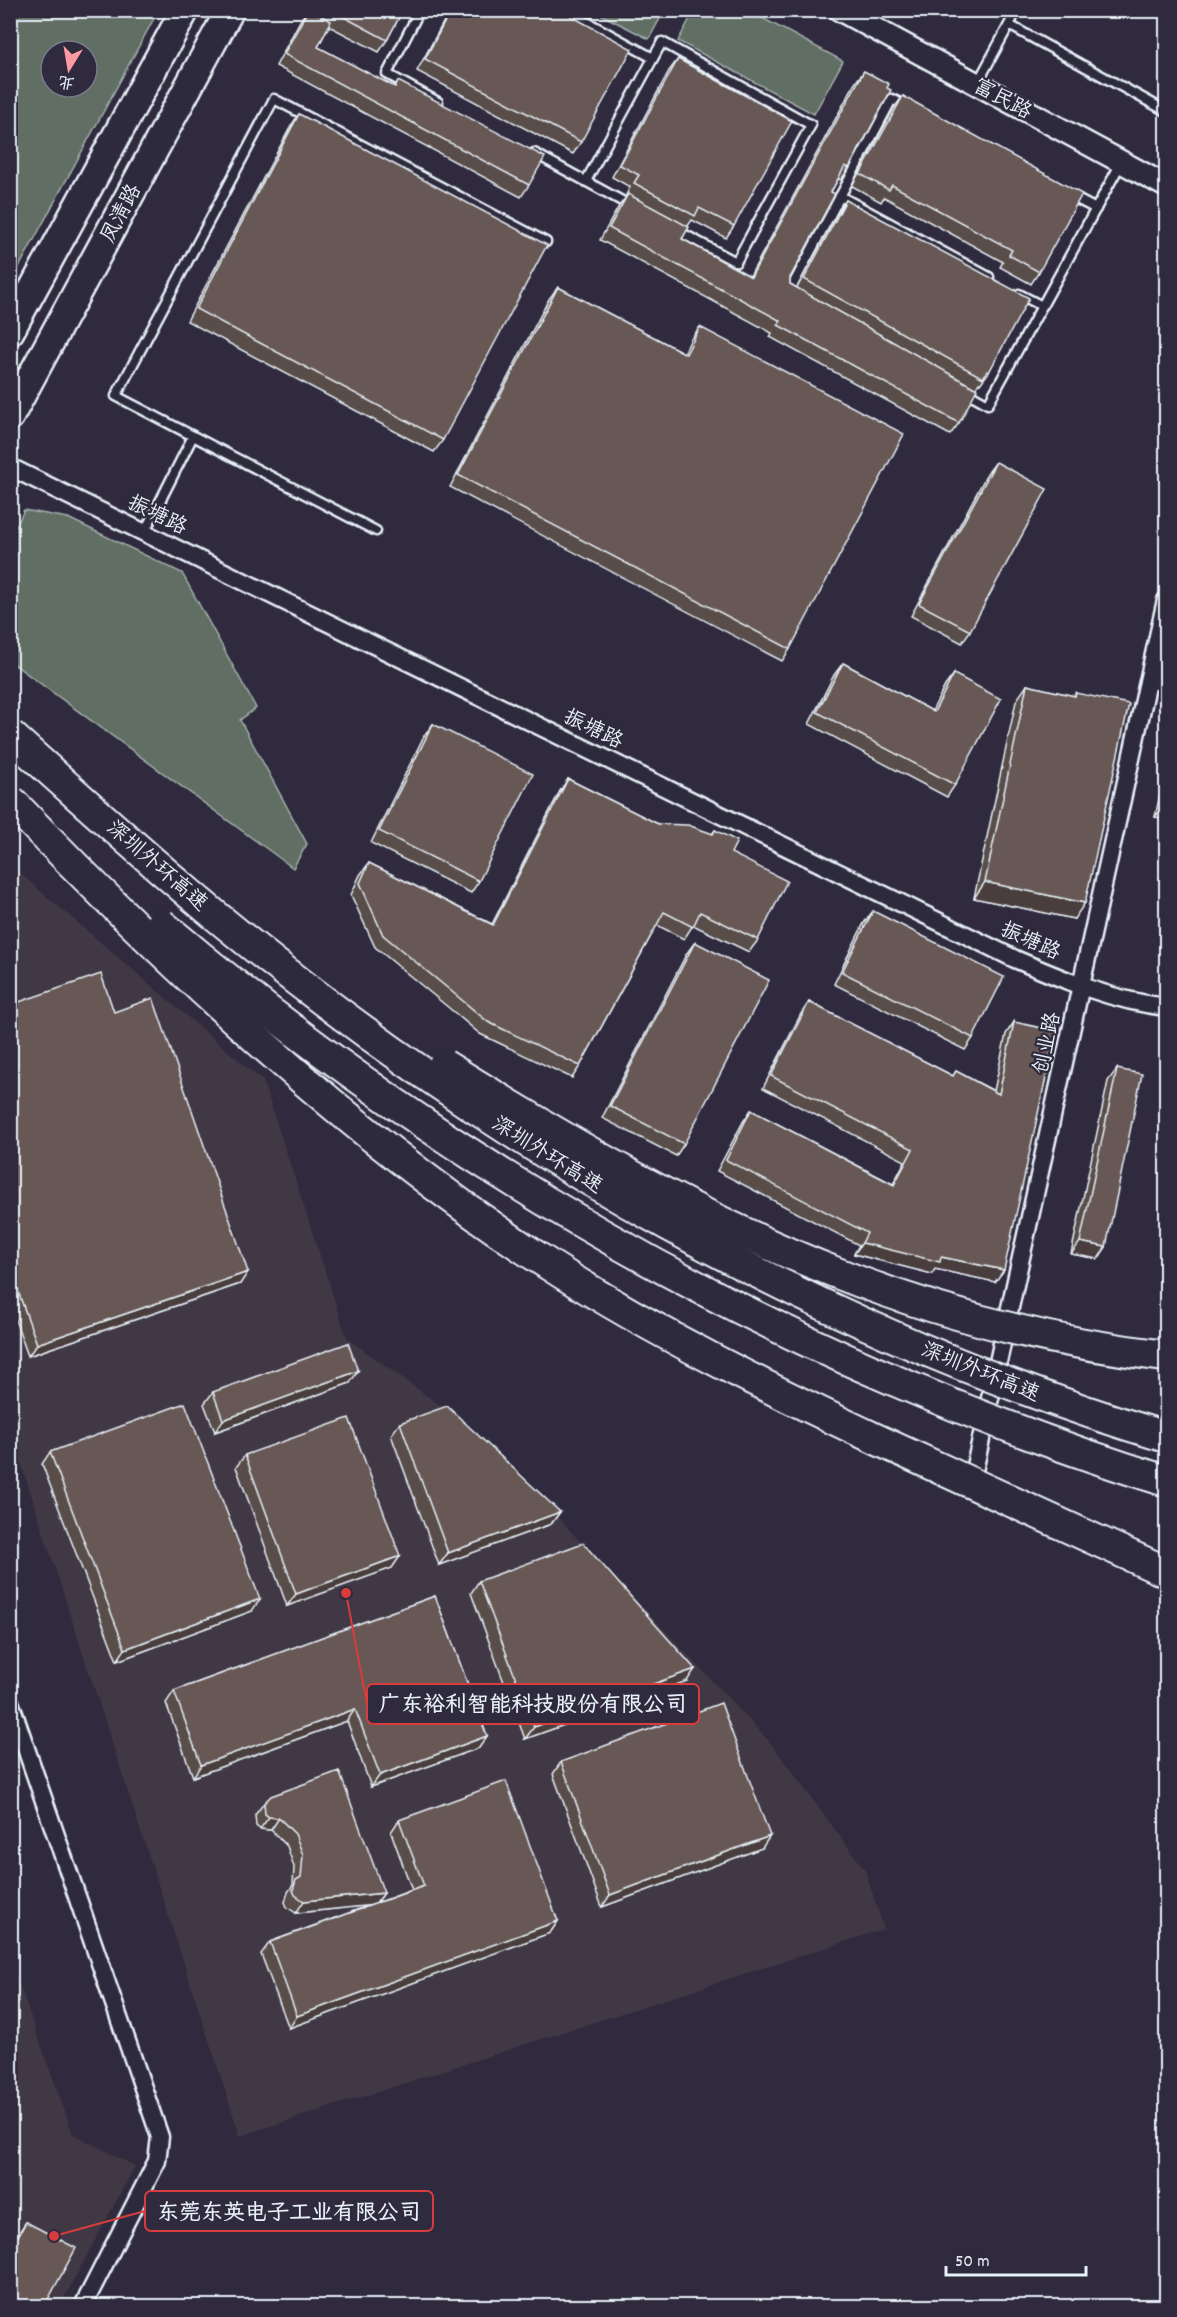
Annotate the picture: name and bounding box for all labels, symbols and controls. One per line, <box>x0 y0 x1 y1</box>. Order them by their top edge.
north arrow <box>39 39 99 99</box>
text: 北 <box>57 68 77 94</box>
street label: 富民路 <box>967 73 1036 129</box>
street label: 凤清路 <box>95 180 151 249</box>
street label: 振塘路 <box>122 489 192 544</box>
street label: 振塘路 <box>558 703 628 758</box>
street label: 深圳外环高速 <box>99 815 213 920</box>
street label: 振塘路 <box>995 916 1065 969</box>
street label: 创业路 <box>1028 1010 1070 1078</box>
street label: 深圳外环高速 <box>485 1110 608 1203</box>
street label: 深圳外环高速 <box>916 1336 1044 1411</box>
callout: 广东裕利智能科技股份有限公司 <box>367 1684 699 1724</box>
text: 广东裕利智能科技股份有限公司 <box>379 1691 687 1722</box>
callout: 东莞东英电子工业有限公司 <box>145 2191 433 2231</box>
text: 东莞东英电子工业有限公司 <box>157 2199 421 2230</box>
scale bar <box>946 2239 1086 2277</box>
text: 50 m <box>955 2250 990 2275</box>

